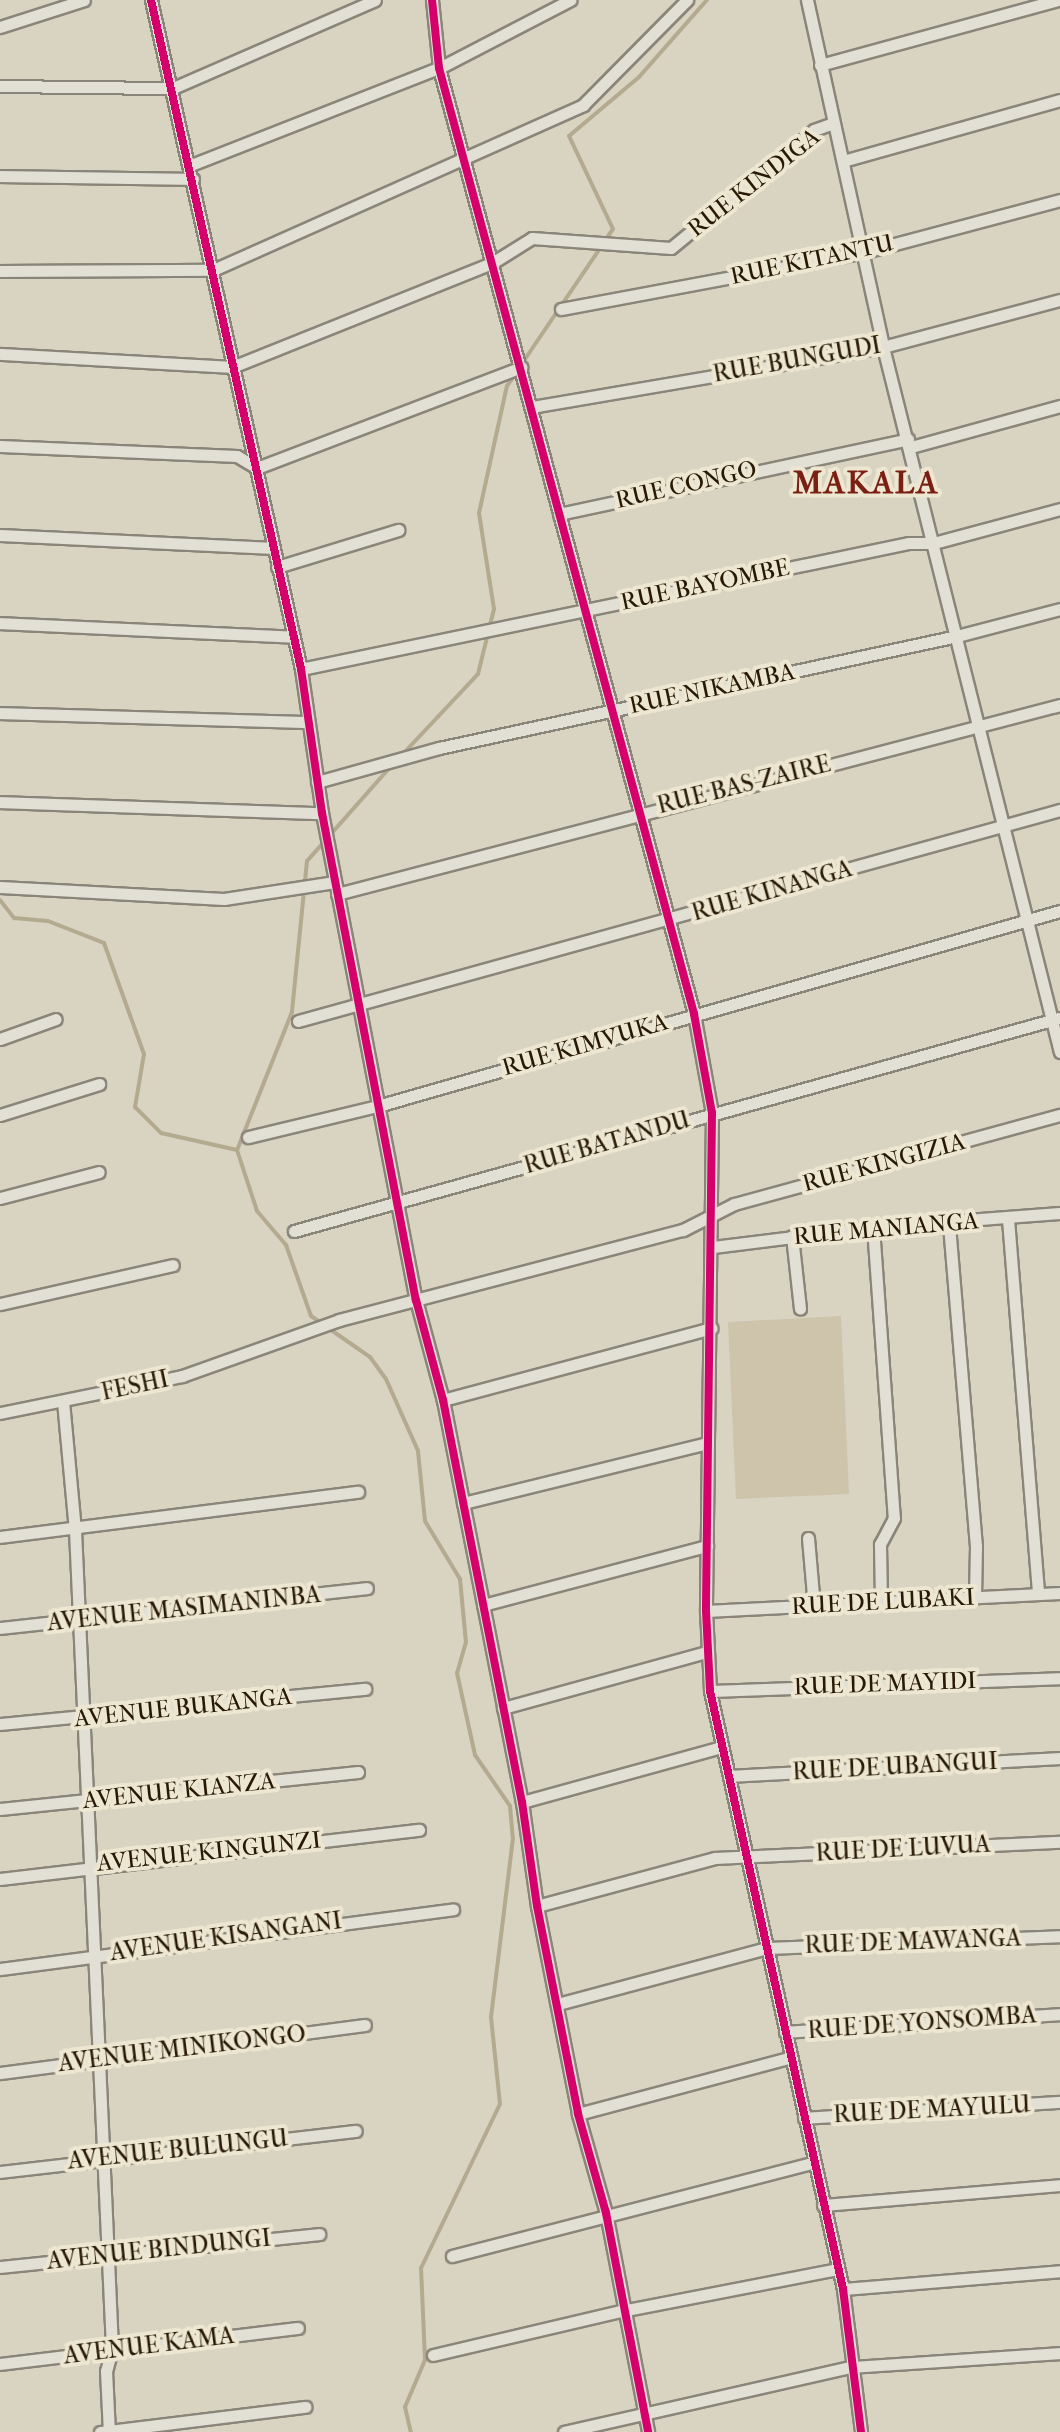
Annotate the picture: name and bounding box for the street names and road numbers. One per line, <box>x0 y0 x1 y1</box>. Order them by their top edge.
street label: RUE KINDIGA <box>682 122 826 244</box>
street label: RUE KITANTU <box>728 229 896 291</box>
street label: RUE BUNGUDI <box>711 331 883 389</box>
street label: RUE CONGO <box>613 455 759 515</box>
street label: RUE BAYOMBE <box>618 553 792 617</box>
street label: RUE NIKAMBA <box>626 657 798 721</box>
street label: RUE BAS-ZAIRE <box>654 749 834 821</box>
street label: RUE KINANGA <box>688 854 856 928</box>
street label: RUE KIMVUKA <box>499 1008 671 1082</box>
street label: RUE BATANDU <box>521 1106 693 1180</box>
street label: RUE KINGIZIA <box>799 1127 969 1199</box>
street label: RUE MANIANGA <box>792 1207 980 1251</box>
street label: FESHI <box>99 1365 171 1407</box>
street label: AVENUE MASIMANINBA <box>46 1580 322 1638</box>
street label: RUE DE LUBAKI <box>791 1583 975 1621</box>
street label: RUE DE MAYIDI <box>793 1666 977 1702</box>
street label: AVENUE BUKANGA <box>73 1682 293 1734</box>
street label: RUE DE UBANGUI <box>792 1747 998 1787</box>
street label: AVENUE KIANZA <box>81 1767 277 1815</box>
street label: AVENUE KINGUNZI <box>95 1826 323 1878</box>
street label: RUE DE LUVUA <box>815 1830 991 1868</box>
street label: AVENUE KISANGANI <box>108 1906 344 1968</box>
street label: RUE DE MAWANGA <box>804 1924 1022 1960</box>
street label: RUE DE YONSOMBA <box>807 2001 1037 2045</box>
street label: AVENUE MINIKONGO <box>57 2020 307 2078</box>
street label: RUE DE MAYULU <box>833 2090 1031 2130</box>
street label: AVENUE BULUNGU <box>66 2124 290 2176</box>
street label: AVENUE BINDUNGI <box>46 2224 272 2276</box>
street label: AVENUE KAMA <box>62 2321 236 2371</box>

